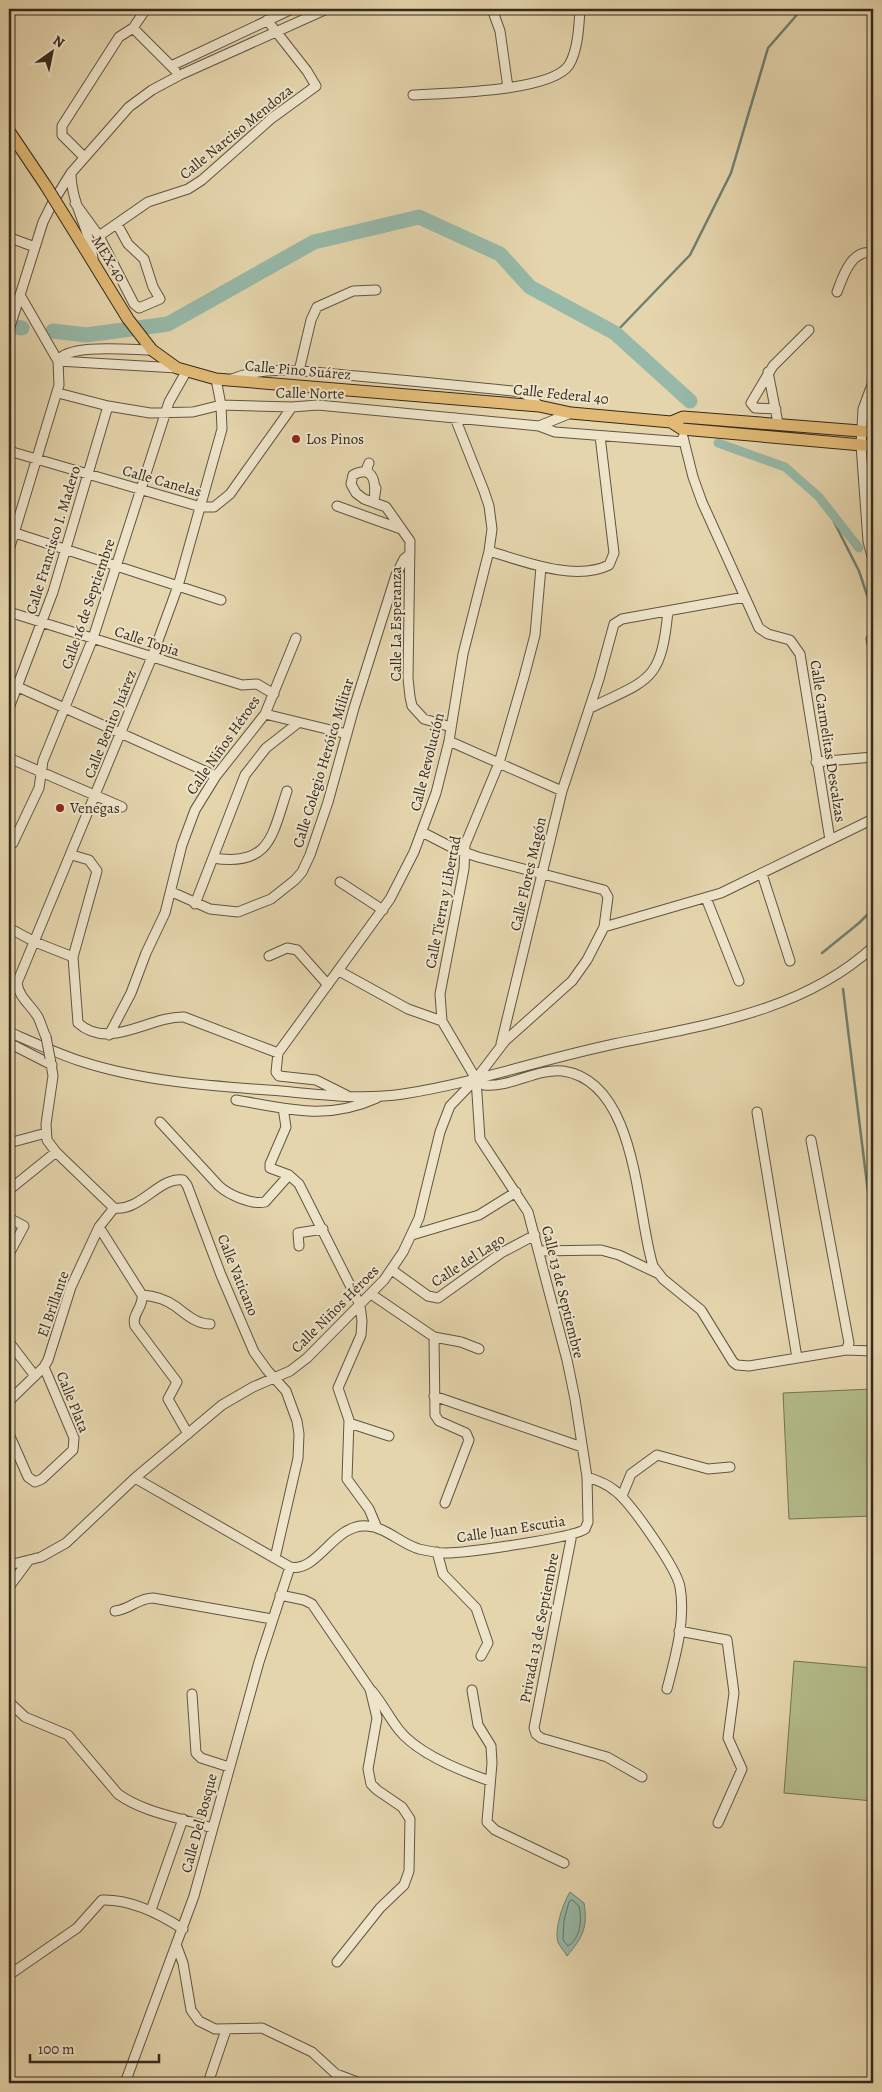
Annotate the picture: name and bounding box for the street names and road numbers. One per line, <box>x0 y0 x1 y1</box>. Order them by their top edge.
street label: Calle Narciso Mendoza <box>175 80 297 184</box>
street label: MEX-40 <box>87 232 131 286</box>
street label: Calle Pino Suárez <box>244 355 352 385</box>
street label: Calle Federal 40 <box>512 379 610 409</box>
street label: Calle Norte <box>275 382 345 404</box>
street label: Calle Canelas <box>120 460 204 502</box>
street label: Calle Francisco I. Madero <box>21 463 85 617</box>
street label: Calle 16 de Septiembre <box>56 536 120 672</box>
street label: Calle La Esperanza <box>386 566 406 682</box>
street label: Calle Topia <box>112 621 182 661</box>
street label: Calle Carmelitas Descalzas <box>805 659 851 823</box>
street label: Calle Benito Juárez <box>79 667 141 781</box>
street label: Calle Colegio Heróico Militar <box>288 676 358 850</box>
street label: Calle Niños Héroes <box>181 691 265 799</box>
street label: Calle Revolución <box>405 711 449 813</box>
street label: Calle Flores Magón <box>505 815 551 933</box>
street label: Calle Tierra y Libertad <box>420 833 466 970</box>
street label: Calle 13 de Septiembre <box>537 1224 589 1361</box>
street label: Calle del Lago <box>427 1229 509 1291</box>
street label: Calle Vaticano <box>213 1231 263 1319</box>
street label: Calle Niños Héroes <box>287 1261 383 1357</box>
street label: El Brillante <box>32 1268 74 1340</box>
street label: Calle Plata <box>52 1368 94 1436</box>
street label: Calle Juan Escutia <box>455 1511 567 1547</box>
street label: Privada 13 de Septiembre <box>515 1551 563 1705</box>
street label: Calle Del Bosque <box>176 1771 222 1875</box>

